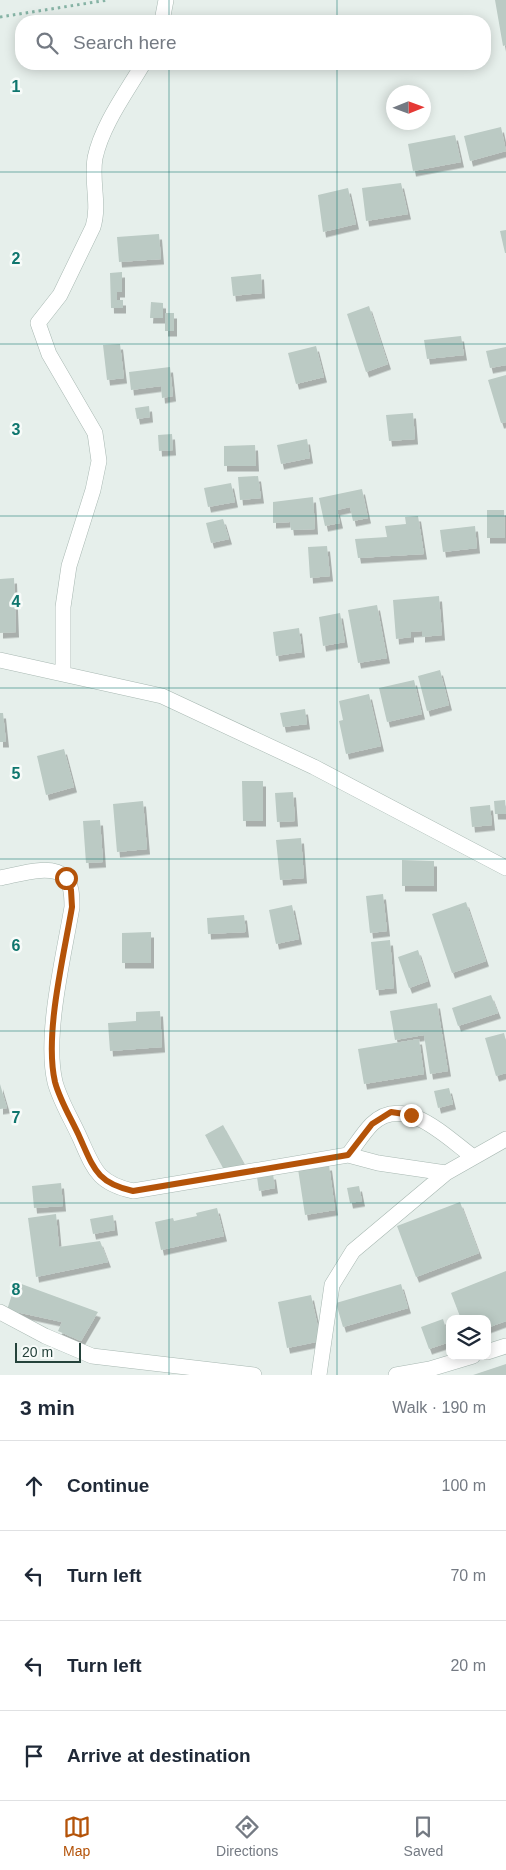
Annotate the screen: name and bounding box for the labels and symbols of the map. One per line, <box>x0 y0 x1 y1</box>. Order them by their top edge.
text: 1 <box>12 78 21 95</box>
north arrow <box>386 85 431 130</box>
text: 2 <box>12 250 21 267</box>
text: 3 <box>12 421 21 438</box>
text: 4 <box>12 593 21 610</box>
text: 5 <box>12 765 21 782</box>
route start <box>55 867 78 890</box>
text: 6 <box>12 937 21 954</box>
route end <box>400 1104 423 1127</box>
text: 7 <box>12 1109 21 1126</box>
text: 8 <box>12 1281 21 1298</box>
scale bar <box>15 1340 81 1363</box>

